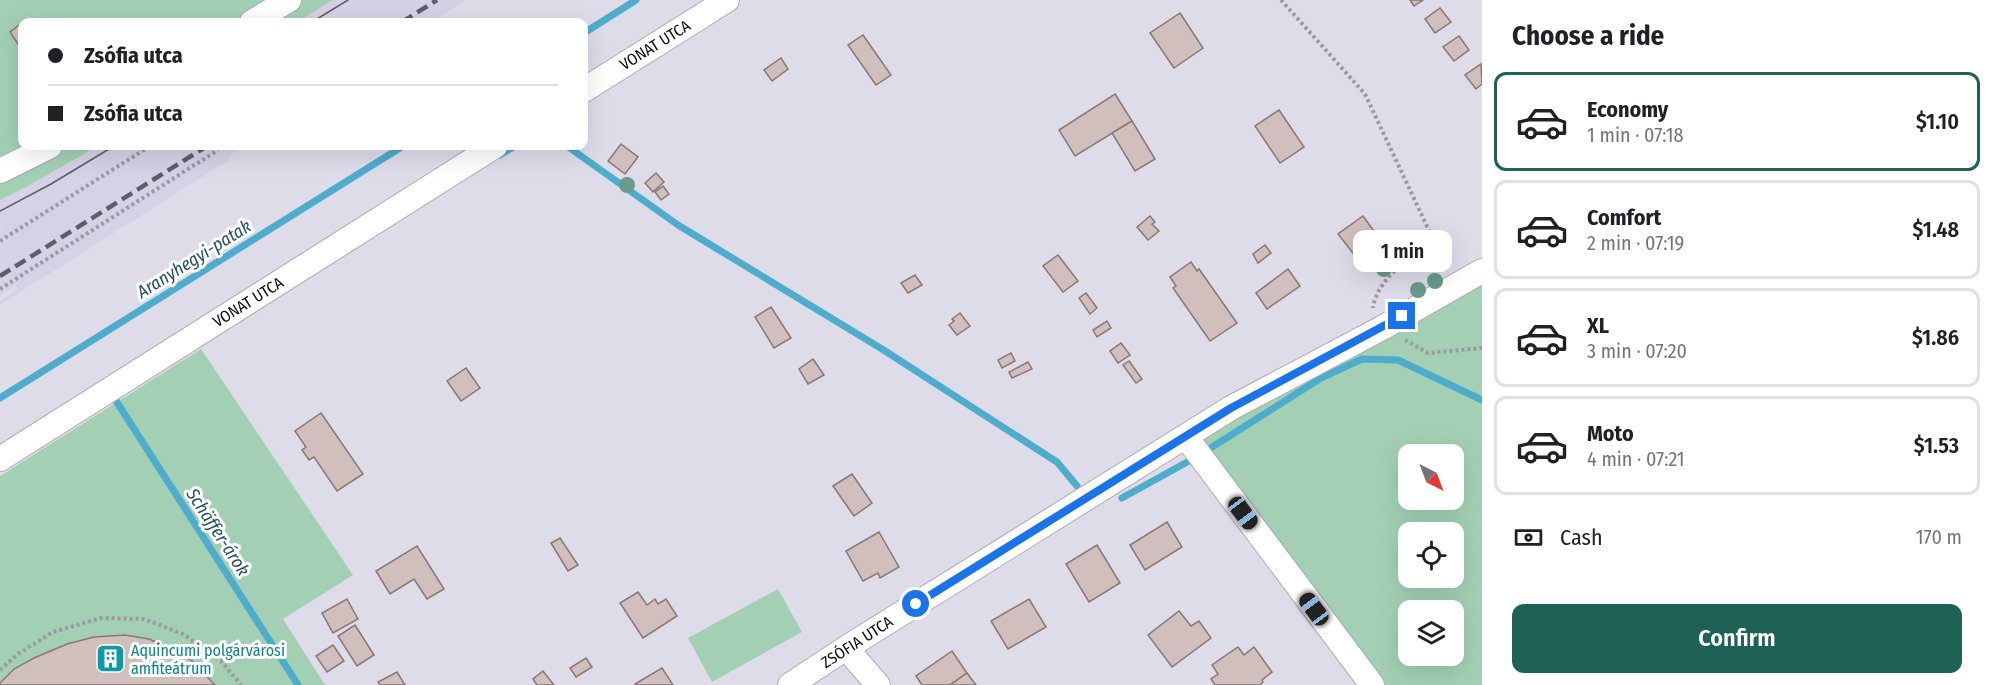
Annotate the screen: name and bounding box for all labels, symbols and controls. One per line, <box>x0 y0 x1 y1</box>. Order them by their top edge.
street label: VONAT UTCA <box>616 16 694 74</box>
text: Choose a ride <box>1512 20 1664 52</box>
text: Zsófia utca <box>84 42 183 69</box>
icon: car <box>1515 95 1569 149</box>
text: Economy <box>1587 96 1668 123</box>
text: Zsófia utca <box>84 100 183 127</box>
text: $1.10 <box>1916 108 1959 135</box>
text: 1 min · 07:18 <box>1587 123 1683 147</box>
icon: car <box>1515 203 1569 257</box>
text: Comfort <box>1587 204 1661 231</box>
water label: Aranyhegyi-patak <box>132 215 255 303</box>
text: $1.48 <box>1913 216 1959 243</box>
callout: 1 min <box>1352 229 1452 271</box>
text: 2 min · 07:19 <box>1587 231 1684 255</box>
text: 1 min <box>1381 239 1424 263</box>
street label: VONAT UTCA <box>209 273 287 331</box>
route end <box>1388 302 1415 329</box>
icon: car <box>1515 311 1569 365</box>
text: XL <box>1587 312 1609 339</box>
text: $1.86 <box>1912 324 1959 351</box>
text: 3 min · 07:20 <box>1587 339 1687 363</box>
icon: car <box>1515 419 1569 473</box>
text: Moto <box>1587 420 1634 447</box>
text: $1.53 <box>1914 432 1959 459</box>
north arrow <box>1398 444 1464 510</box>
map controls <box>1398 444 1464 666</box>
text: 4 min · 07:21 <box>1587 447 1685 471</box>
water label: Schäffer-árok <box>181 483 254 580</box>
car <box>1225 493 1261 533</box>
icon: cash <box>1512 521 1545 554</box>
button: locate <box>1398 522 1464 588</box>
text: Cash <box>1560 524 1603 551</box>
text: 170 m <box>1916 525 1962 549</box>
car <box>1296 589 1332 629</box>
route start <box>902 590 929 617</box>
button: layers <box>1398 600 1464 666</box>
button: Confirm <box>1512 604 1962 673</box>
street label: ZSÓFIA UTCA <box>818 612 897 672</box>
place label: Aquincumi polgárvárosi amfiteátrum <box>131 641 285 678</box>
building icon: Aquincumi polgárvárosi amfiteátrum <box>94 643 126 675</box>

